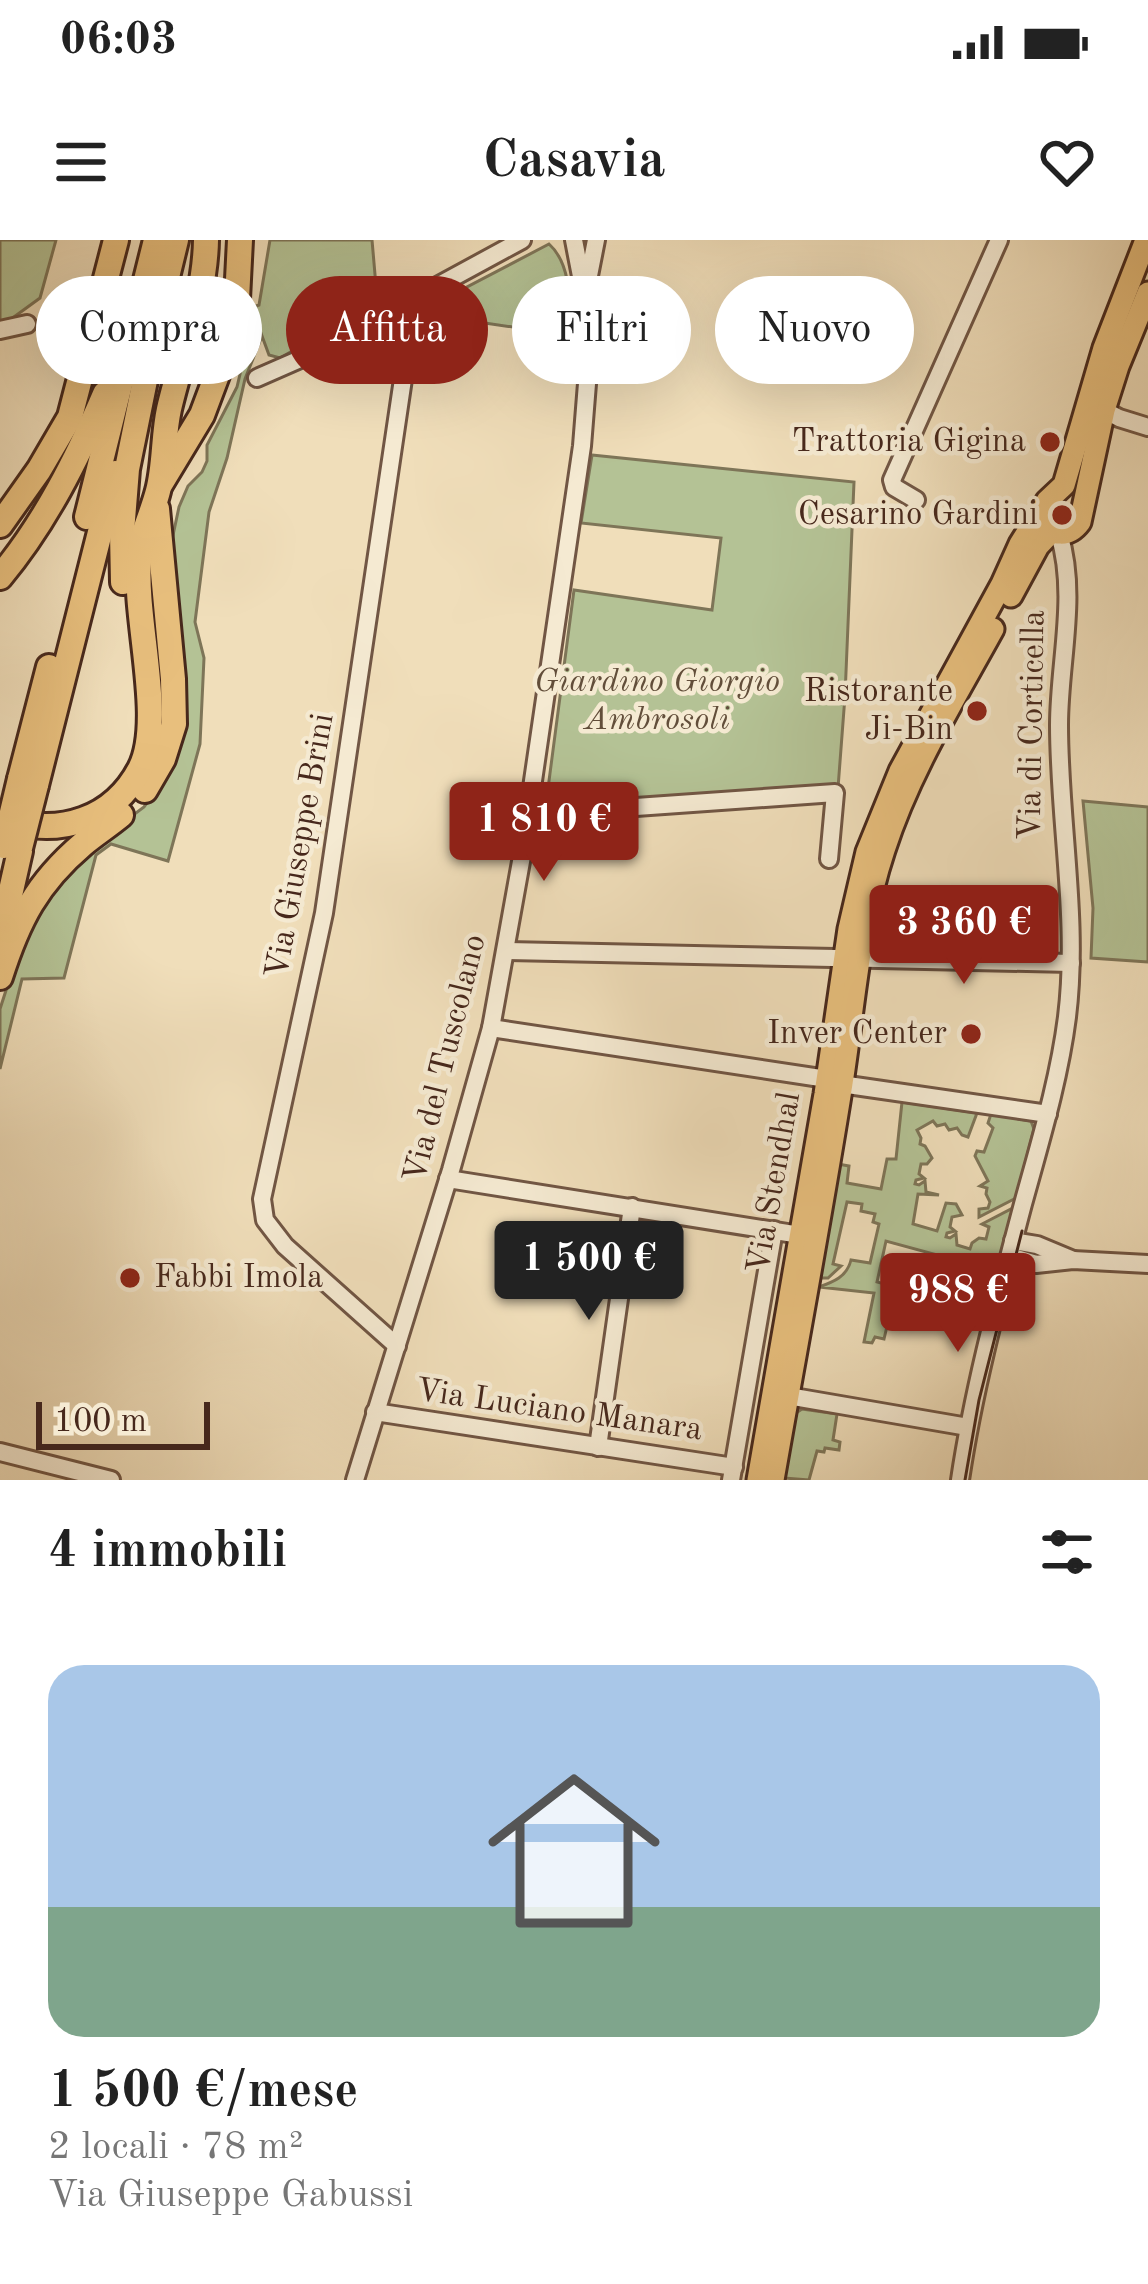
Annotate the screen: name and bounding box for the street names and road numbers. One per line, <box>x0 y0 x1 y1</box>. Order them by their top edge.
street label: Via di Corticella <box>1014 610 1052 840</box>
street label: Via Giuseppe Brini <box>261 711 341 981</box>
street label: Via del Tuscolano <box>399 931 493 1187</box>
street label: Via Stendhal <box>743 1090 807 1276</box>
street label: Via Luciano Manara <box>414 1375 704 1447</box>

